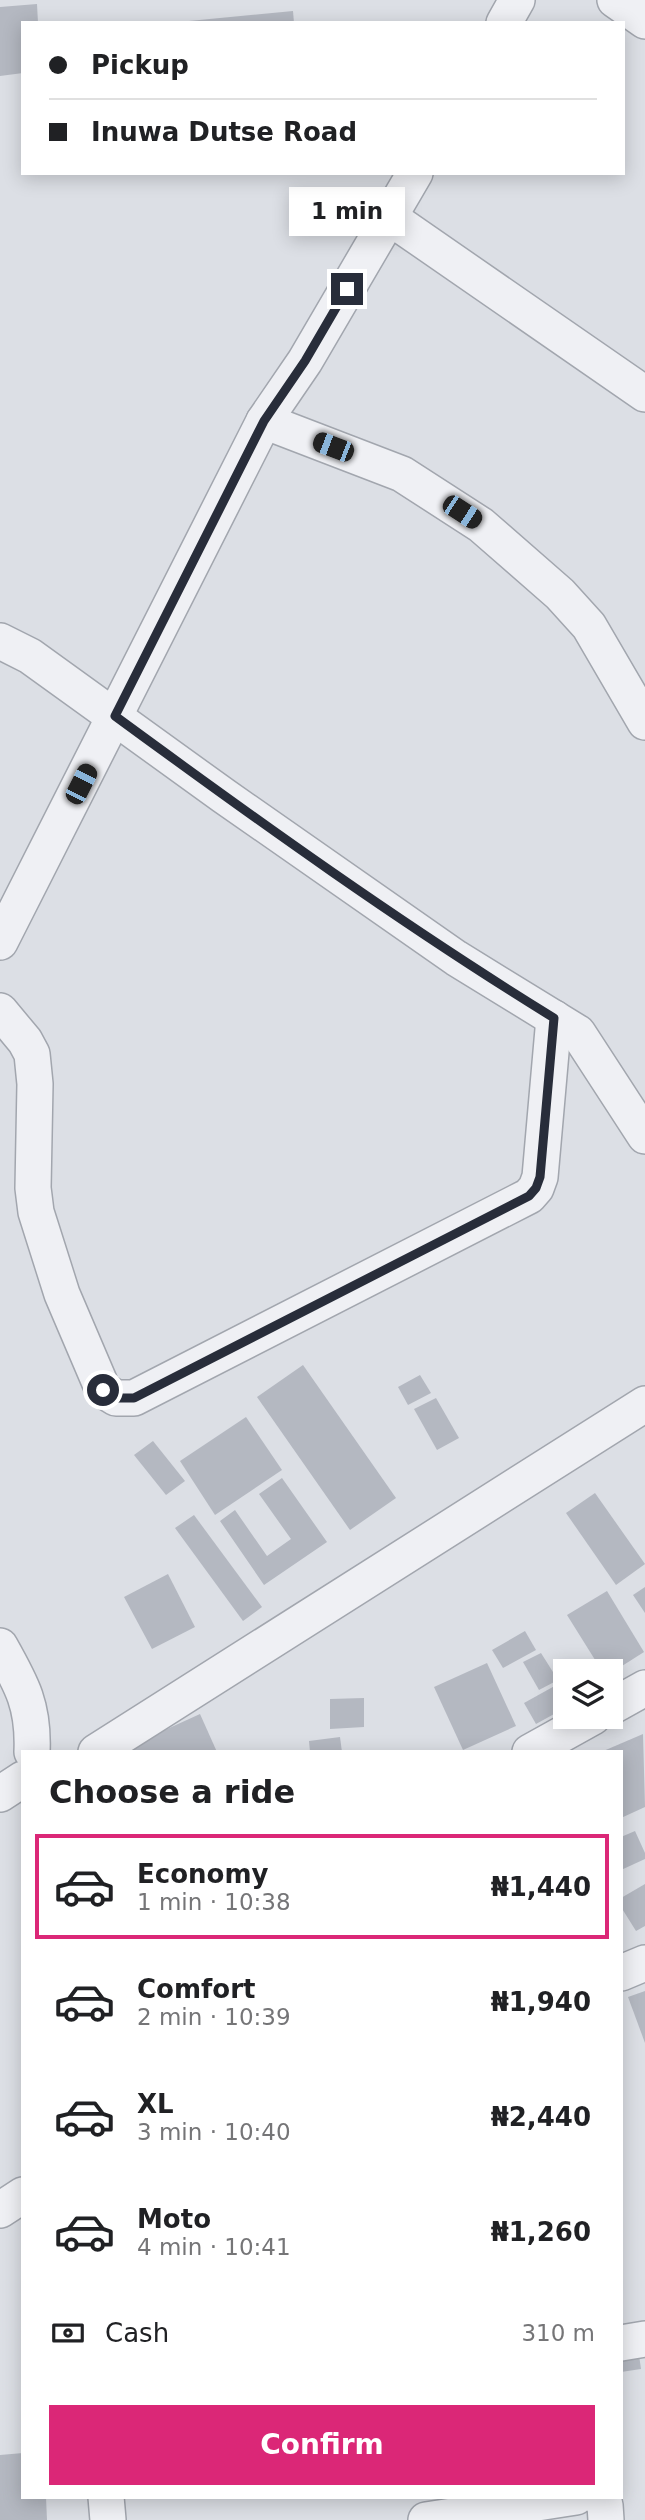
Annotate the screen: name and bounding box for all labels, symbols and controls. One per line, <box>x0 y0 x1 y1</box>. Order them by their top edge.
text: Pickup <box>91 50 189 80</box>
text: Inuwa Dutse Road <box>91 117 357 147</box>
callout: 1 min <box>289 188 405 236</box>
text: 1 min <box>311 198 383 224</box>
route end <box>331 273 363 305</box>
car <box>310 430 357 464</box>
car <box>439 492 486 532</box>
car <box>63 761 100 807</box>
route start <box>87 1374 119 1406</box>
map controls <box>553 1659 623 1729</box>
button: layers <box>553 1659 623 1729</box>
text: Choose a ride <box>49 1773 295 1811</box>
icon: car <box>53 1855 116 1918</box>
text: Economy <box>137 1859 268 1889</box>
text: ₦1,440 <box>491 1872 591 1902</box>
text: 1 min · 10:38 <box>137 1889 291 1915</box>
icon: car <box>53 1970 116 2033</box>
text: Comfort <box>137 1974 255 2004</box>
text: ₦1,940 <box>491 1987 591 2017</box>
text: 2 min · 10:39 <box>137 2004 291 2030</box>
icon: car <box>53 2085 116 2148</box>
text: XL <box>137 2089 174 2119</box>
text: ₦2,440 <box>491 2102 591 2132</box>
text: 3 min · 10:40 <box>137 2119 291 2145</box>
icon: car <box>53 2200 116 2263</box>
text: Moto <box>137 2204 211 2234</box>
text: ₦1,260 <box>491 2217 591 2247</box>
text: 4 min · 10:41 <box>137 2234 291 2260</box>
icon: cash <box>49 2314 87 2352</box>
text: Cash <box>105 2318 169 2348</box>
text: 310 m <box>521 2320 595 2346</box>
button: Confirm <box>49 2405 595 2485</box>

